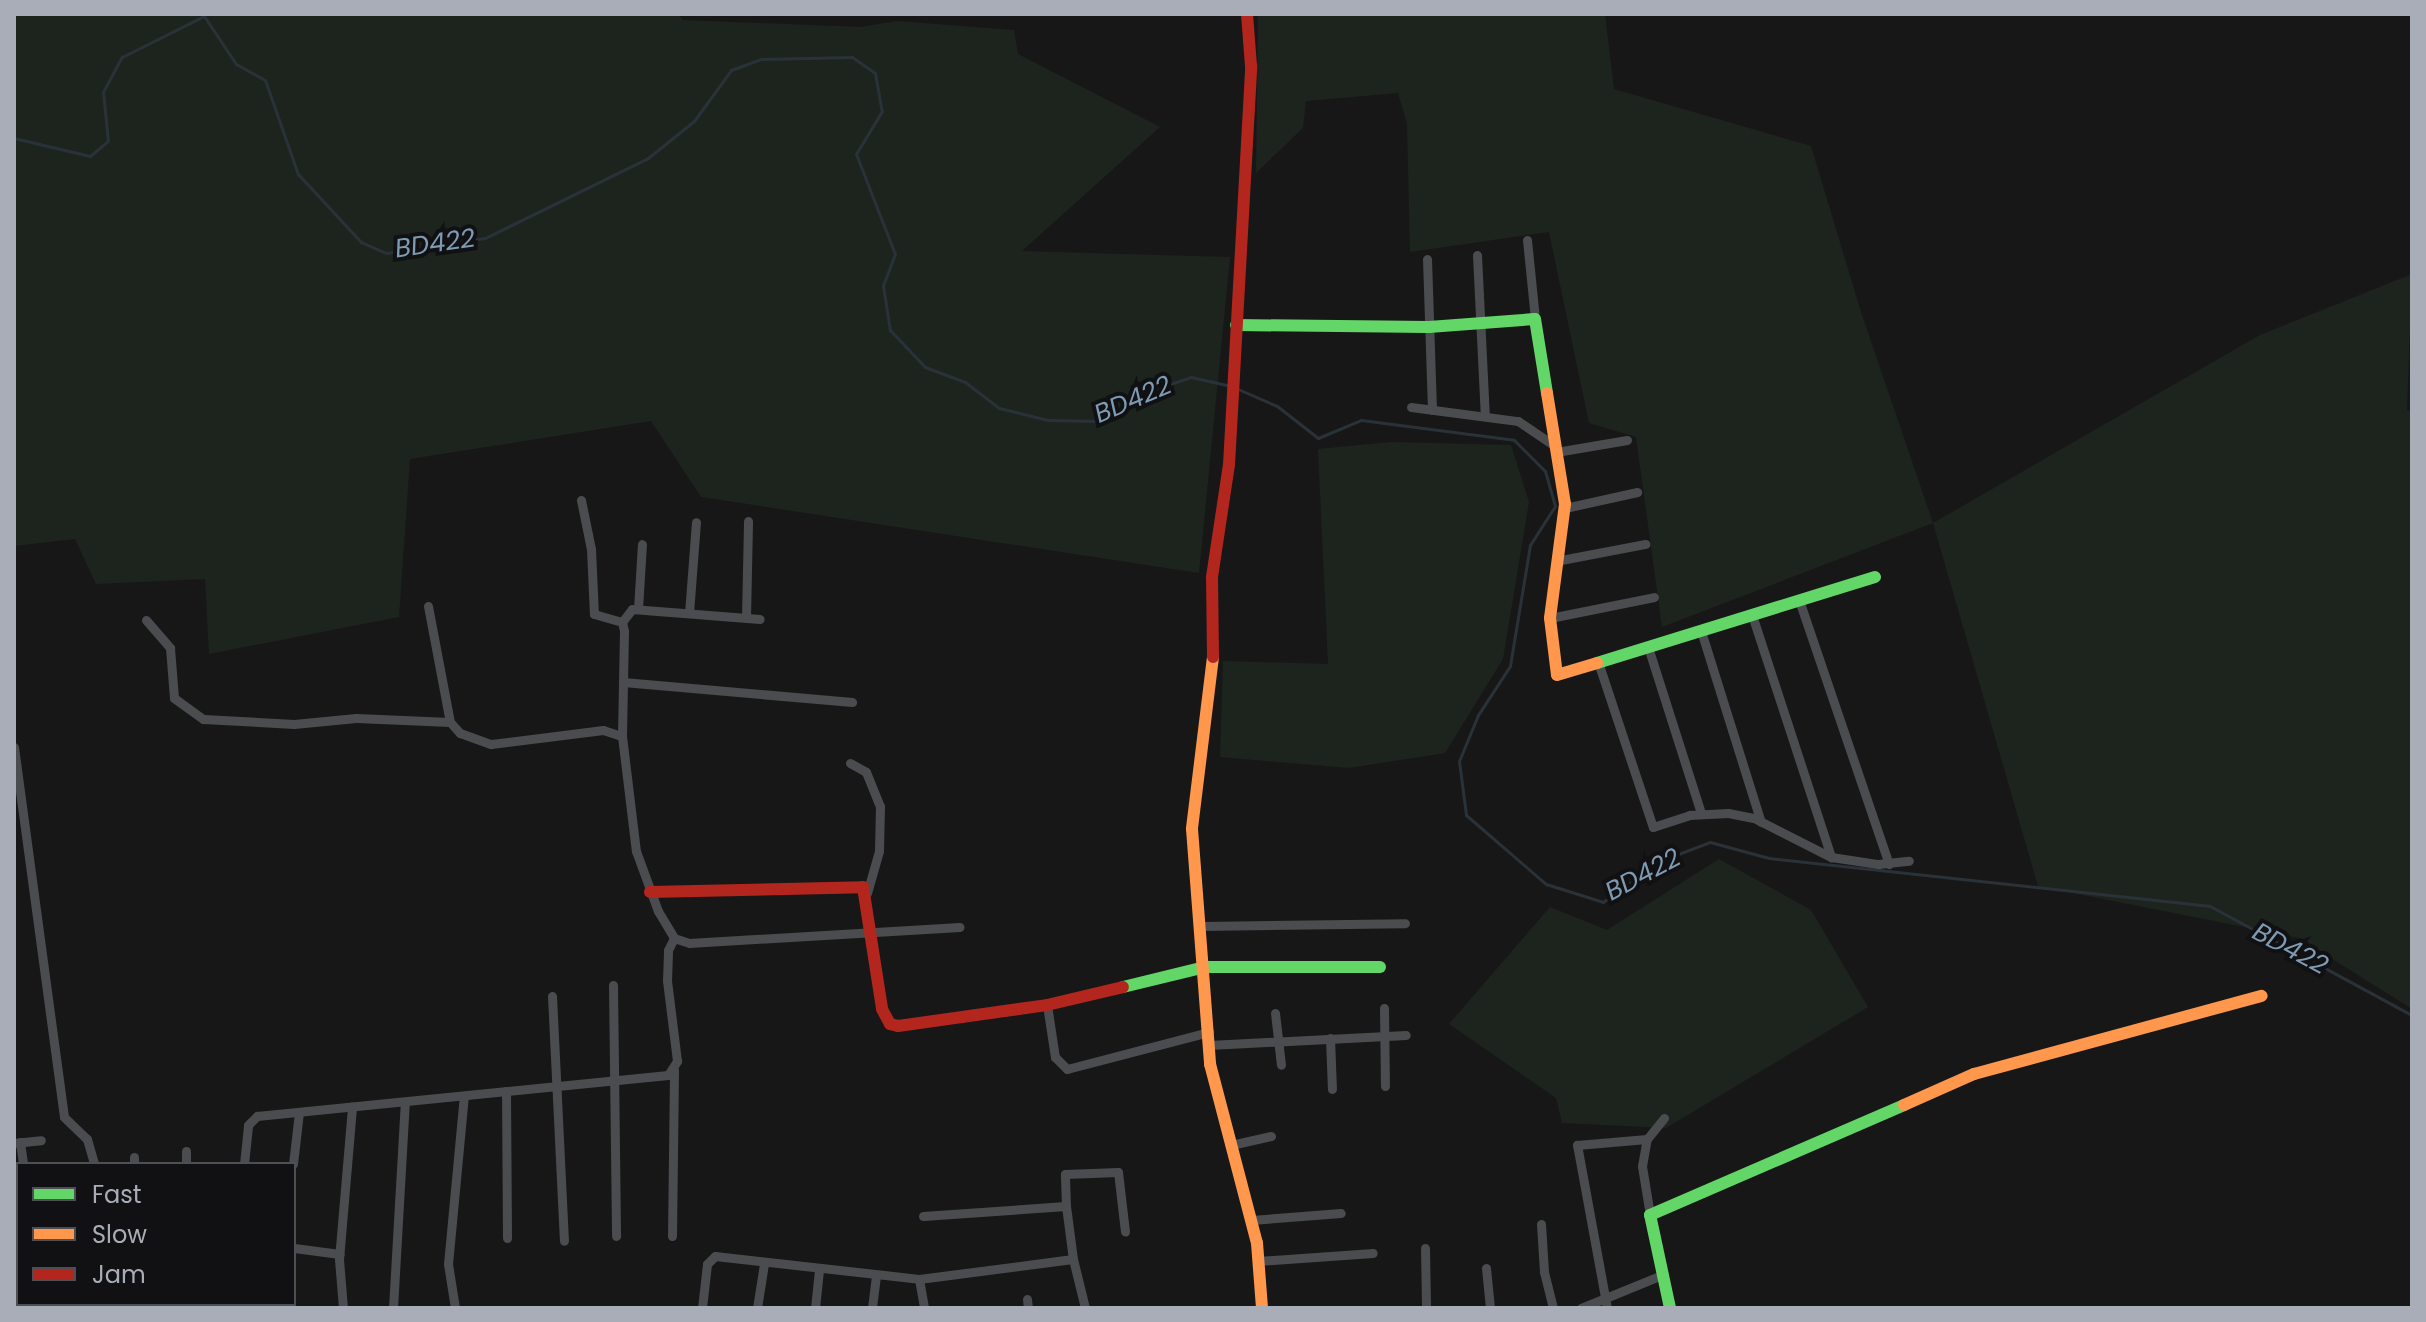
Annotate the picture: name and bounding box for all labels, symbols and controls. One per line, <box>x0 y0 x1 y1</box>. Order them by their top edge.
water label: BD422 <box>393 223 477 265</box>
water label: BD422 <box>1090 370 1176 430</box>
water label: BD422 <box>1600 842 1686 908</box>
water label: BD422 <box>2247 916 2333 982</box>
legend <box>16 1162 296 1306</box>
text: Fast <box>92 1178 142 1211</box>
text: Slow <box>92 1218 147 1251</box>
text: Jam <box>92 1258 146 1291</box>

